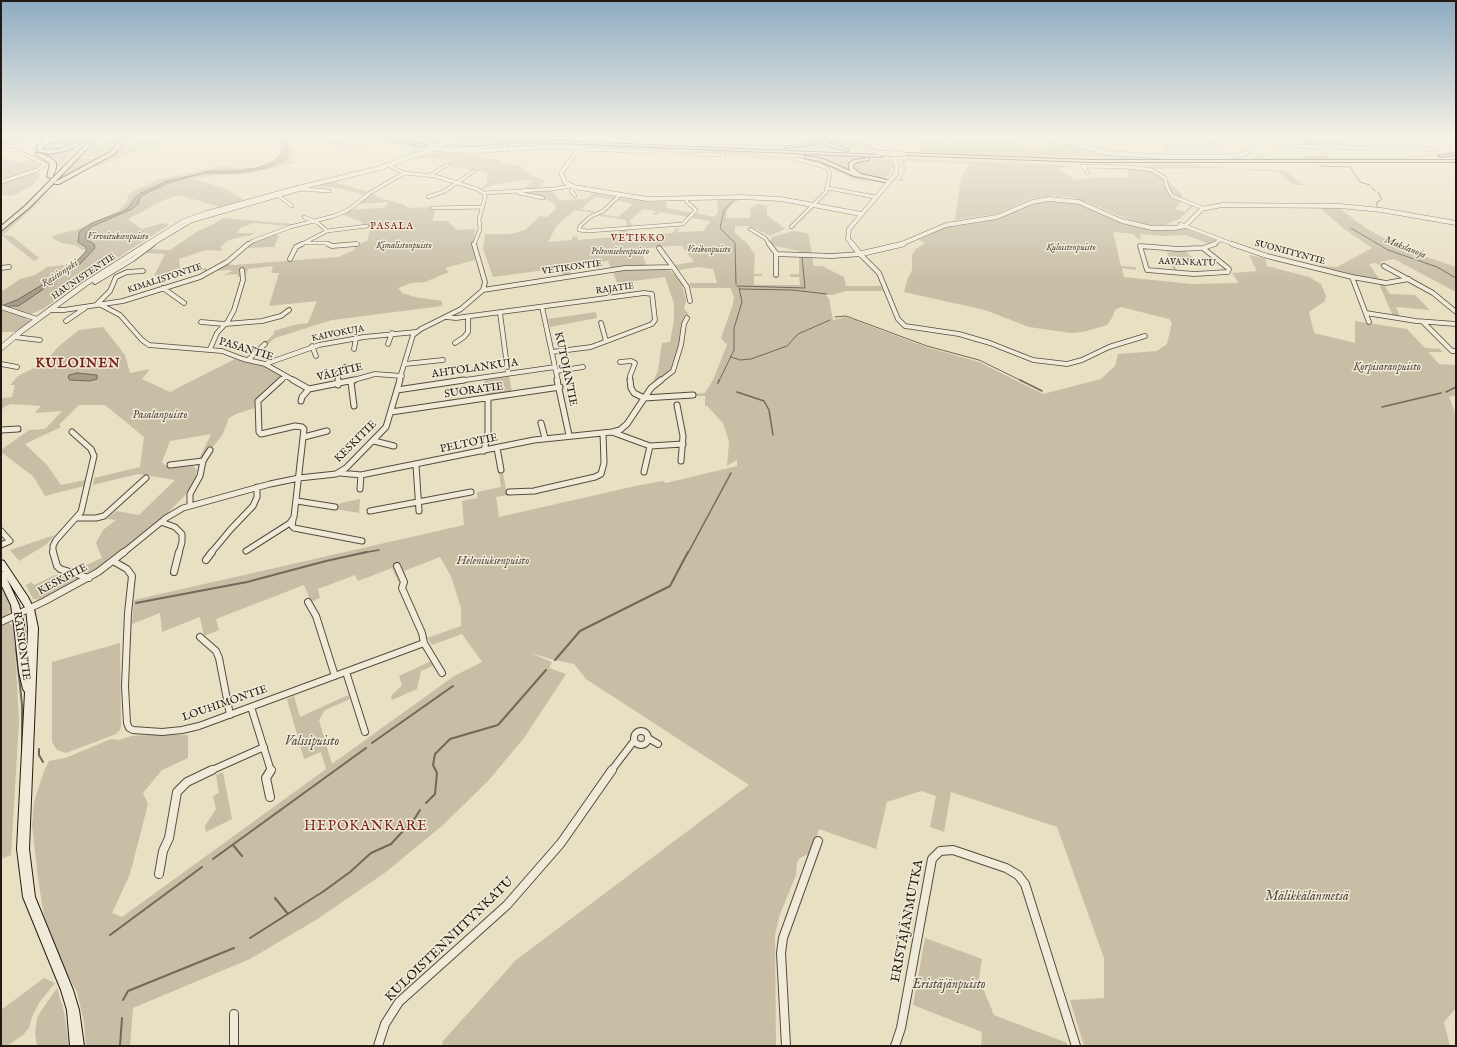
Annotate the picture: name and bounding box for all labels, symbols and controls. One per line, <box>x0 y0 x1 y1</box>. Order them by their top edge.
district label: PASALA <box>370 221 414 233</box>
park label: Virvoituksenpuisto <box>87 232 149 242</box>
district label: VETIKKO <box>611 233 665 245</box>
water label: Makslanoja <box>1383 234 1427 262</box>
street label: SUONIITYNTIE <box>1254 238 1326 268</box>
park label: Kimalistonpuisto <box>376 241 432 251</box>
park label: Kuloistenpuisto <box>1046 243 1096 253</box>
park label: Vetikonpuisto <box>687 245 731 255</box>
park label: Peltomiehenpuisto <box>591 247 649 257</box>
street label: HAUNISTENTIE <box>50 252 118 302</box>
street label: AAVANKATU <box>1158 257 1216 269</box>
water label: Raisionjoki <box>40 258 80 290</box>
street label: VETIKONTIE <box>541 258 603 278</box>
street label: KIMALISTONTIE <box>126 262 204 296</box>
street label: RAJATIE <box>595 281 635 297</box>
street label: KAIVOKUJA <box>311 324 365 344</box>
street label: KUTOJANTIE <box>551 331 579 407</box>
street label: PASANTIE <box>217 335 275 365</box>
district label: KULOINEN <box>35 356 121 372</box>
street label: AHTOLANKUJA <box>431 356 519 382</box>
street label: VÄLITIE <box>316 361 364 385</box>
park label: Korpisaranpuisto <box>1353 361 1421 375</box>
street label: SUORATIE <box>444 380 504 402</box>
park label: Pasalanpuisto <box>133 409 187 423</box>
street label: KESKITIE <box>332 418 380 466</box>
street label: PELTOTIE <box>439 431 499 457</box>
park label: Heleniuksenpuisto <box>457 555 529 569</box>
street label: KESKITIE <box>36 561 90 599</box>
street label: RAISIONTIE <box>10 611 32 681</box>
street label: LOUHIMONTIE <box>181 683 269 725</box>
park label: Valssipuisto <box>285 734 339 750</box>
district label: HEPOKANKARE <box>304 819 428 835</box>
street label: ERISTÄJÄNMUTKA <box>888 858 928 984</box>
street label: KULOISTENNIITYNKATU <box>382 874 518 1006</box>
park label: Mälikkälänmetsä <box>1265 889 1349 905</box>
park label: Eristäjänpuisto <box>912 977 986 993</box>

